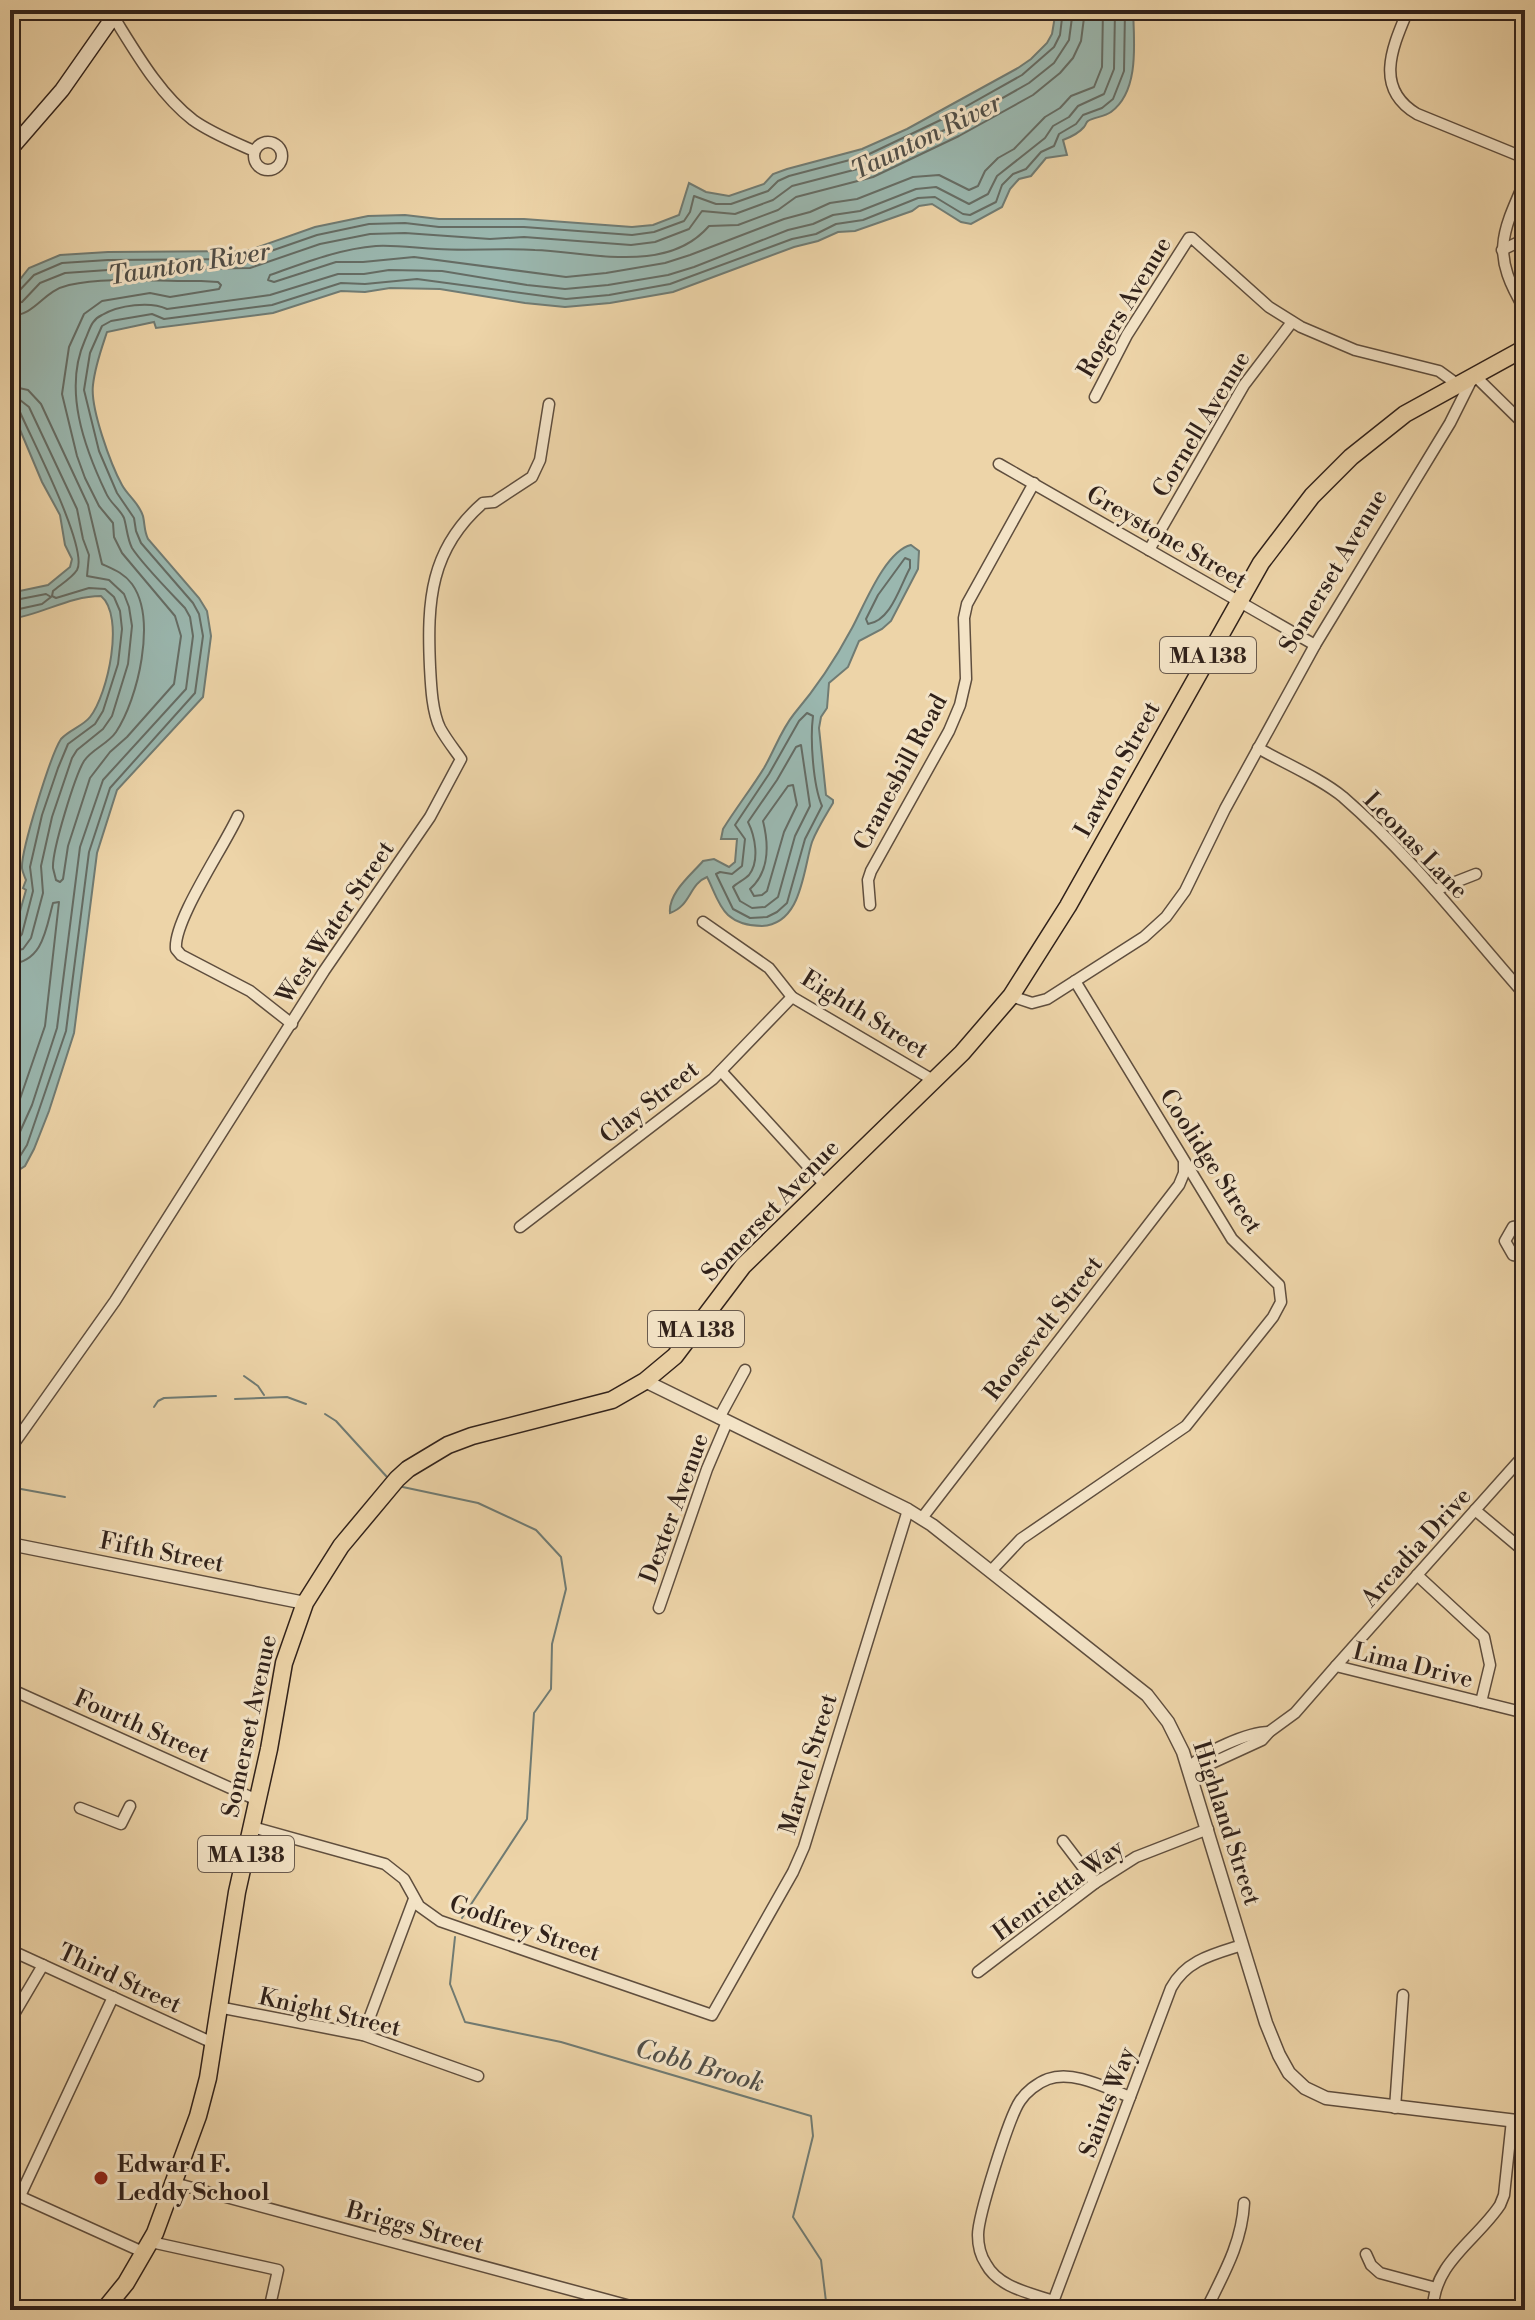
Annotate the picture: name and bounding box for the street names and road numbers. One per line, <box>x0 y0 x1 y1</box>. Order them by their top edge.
street label: Rogers Avenue <box>1071 232 1179 383</box>
street label: Cornell Avenue <box>1146 346 1257 503</box>
street label: Greystone Street <box>1081 480 1253 596</box>
street label: Somerset Avenue <box>1273 484 1395 659</box>
road number: MA 138 <box>1160 637 1256 673</box>
street label: Cranesbill Road <box>847 689 955 856</box>
street label: Lawton Street <box>1068 696 1168 843</box>
street label: Leonas Lane <box>1357 786 1474 906</box>
street label: West Water Street <box>270 835 402 1010</box>
street label: Eighth Street <box>795 964 934 1066</box>
street label: Clay Street <box>594 1055 705 1151</box>
street label: Coolidge Street <box>1152 1084 1268 1240</box>
street label: Somerset Avenue <box>695 1133 846 1288</box>
street label: Roosevelt Street <box>978 1250 1110 1407</box>
road number: MA 138 <box>648 1311 744 1347</box>
street label: Dexter Avenue <box>634 1429 716 1588</box>
street label: Arcadia Drive <box>1355 1482 1478 1614</box>
street label: Fifth Street <box>97 1526 227 1580</box>
street label: Somerset Avenue <box>216 1632 284 1820</box>
street label: Lima Drive <box>1349 1637 1476 1695</box>
street label: Fourth Street <box>69 1684 215 1770</box>
street label: Marvel Street <box>773 1690 845 1838</box>
street label: Highland Street <box>1185 1737 1267 1910</box>
street label: Henrietta Way <box>987 1833 1130 1948</box>
road number: MA 138 <box>198 1836 294 1872</box>
street label: Godfrey Street <box>445 1889 604 1969</box>
street label: Third Street <box>53 1937 186 2021</box>
street label: Knight Street <box>256 1982 404 2044</box>
street label: Saints Way <box>1073 2043 1143 2162</box>
street label: Briggs Street <box>342 2195 487 2261</box>

